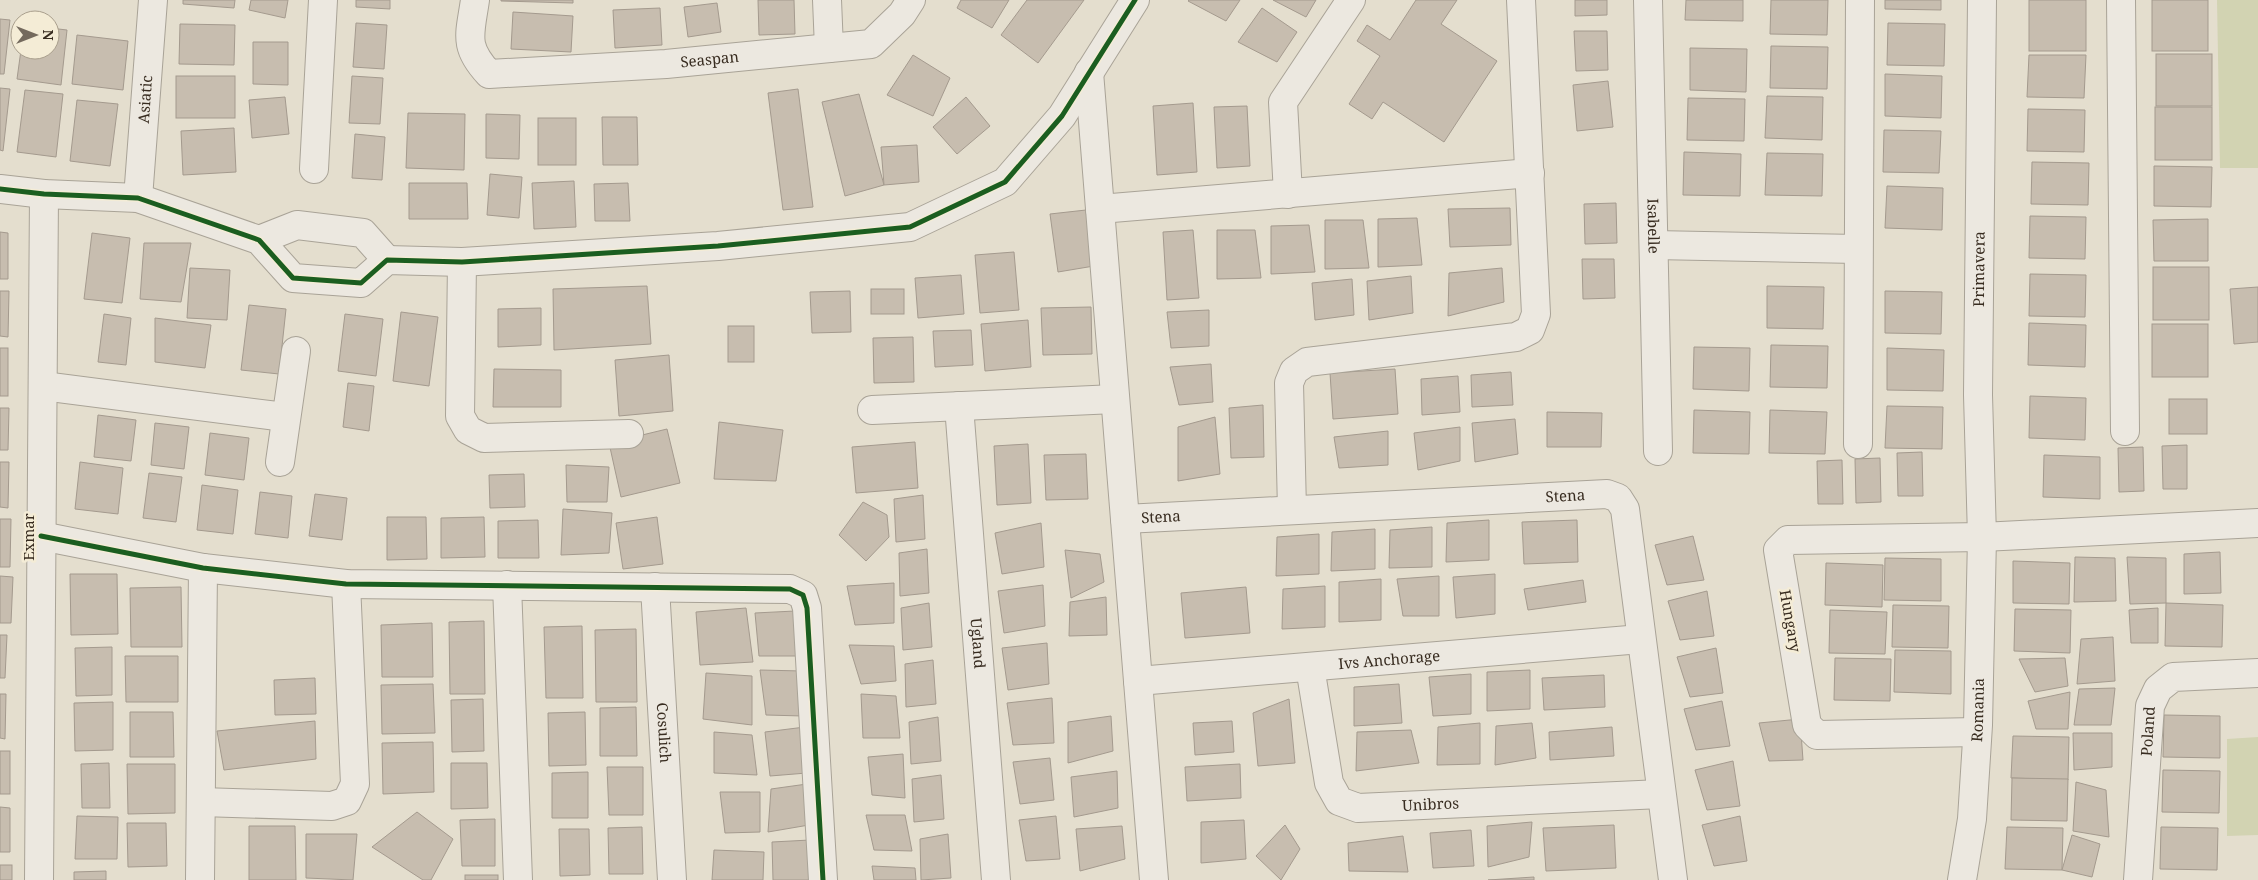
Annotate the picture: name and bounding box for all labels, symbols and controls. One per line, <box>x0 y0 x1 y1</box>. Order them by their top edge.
north arrow <box>10 10 60 60</box>
text: N <box>39 29 58 41</box>
street label: Seaspan <box>679 46 740 72</box>
street label: Asiatic <box>133 74 156 124</box>
street label: Isabelle <box>1643 198 1665 254</box>
street label: Primavera <box>1968 231 1989 307</box>
street label: Stena <box>1545 484 1586 506</box>
street label: Stena <box>1141 505 1181 527</box>
street label: Exmar <box>18 513 38 561</box>
street label: Hungary <box>1776 588 1806 654</box>
street label: Ugland <box>967 617 990 669</box>
street label: Ivs Anchorage <box>1337 645 1441 673</box>
street label: Romania <box>1966 678 1988 743</box>
street label: Cosulich <box>653 702 676 764</box>
street label: Poland <box>2136 706 2159 757</box>
street label: Unibros <box>1402 792 1460 815</box>

